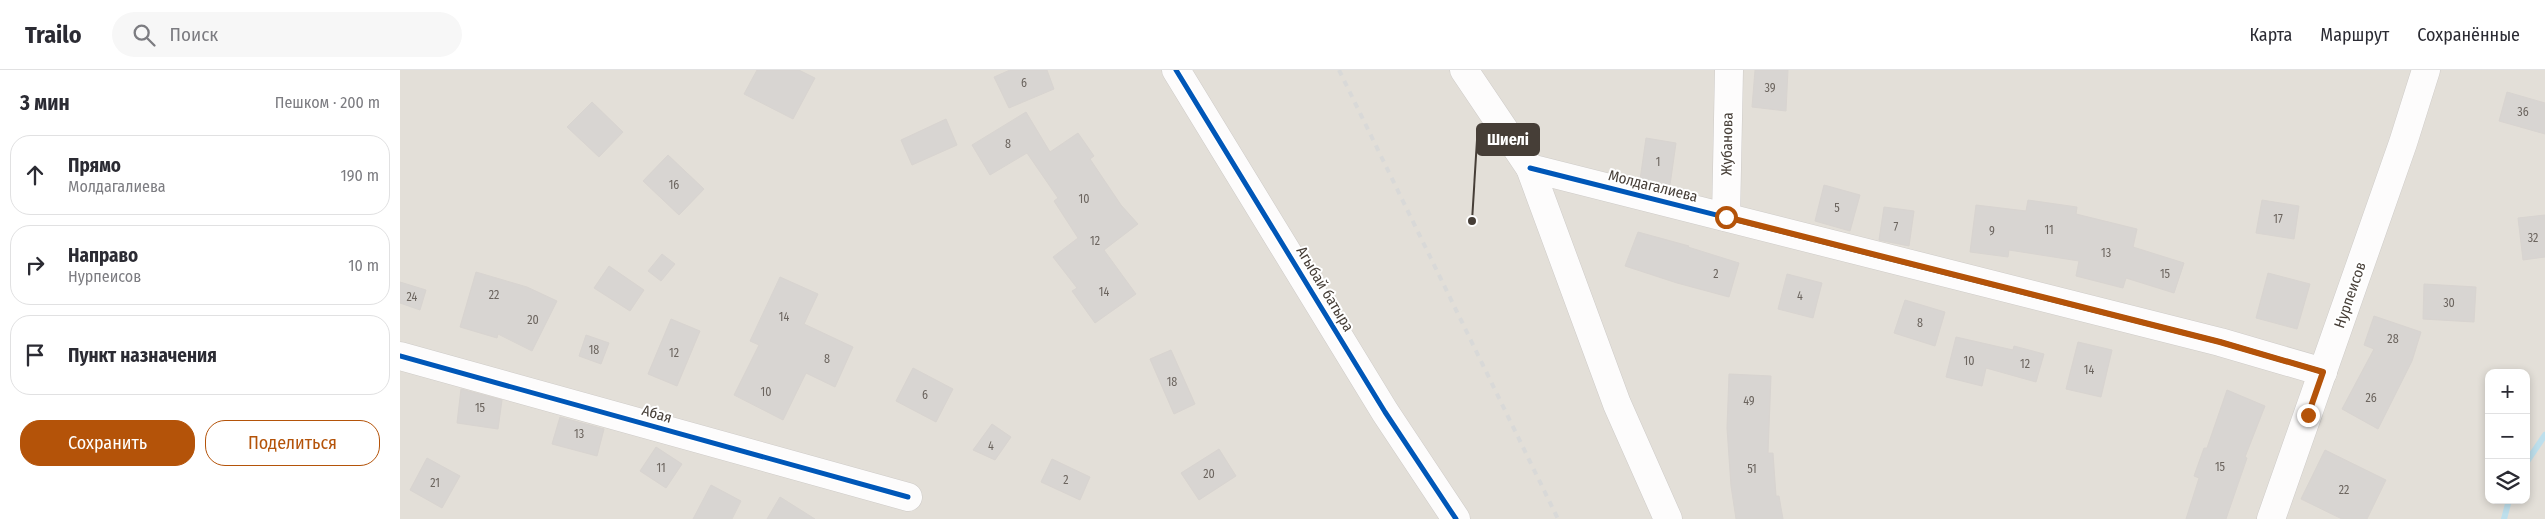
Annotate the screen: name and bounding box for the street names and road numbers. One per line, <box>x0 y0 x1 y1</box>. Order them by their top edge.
street label: Жубанова <box>1717 112 1737 176</box>
street label: Молдагалиева <box>1606 166 1700 206</box>
street label: Агыбай батыра <box>1293 243 1357 335</box>
street label: Нурпеисов <box>2330 260 2370 330</box>
street label: Абая <box>640 401 674 427</box>

